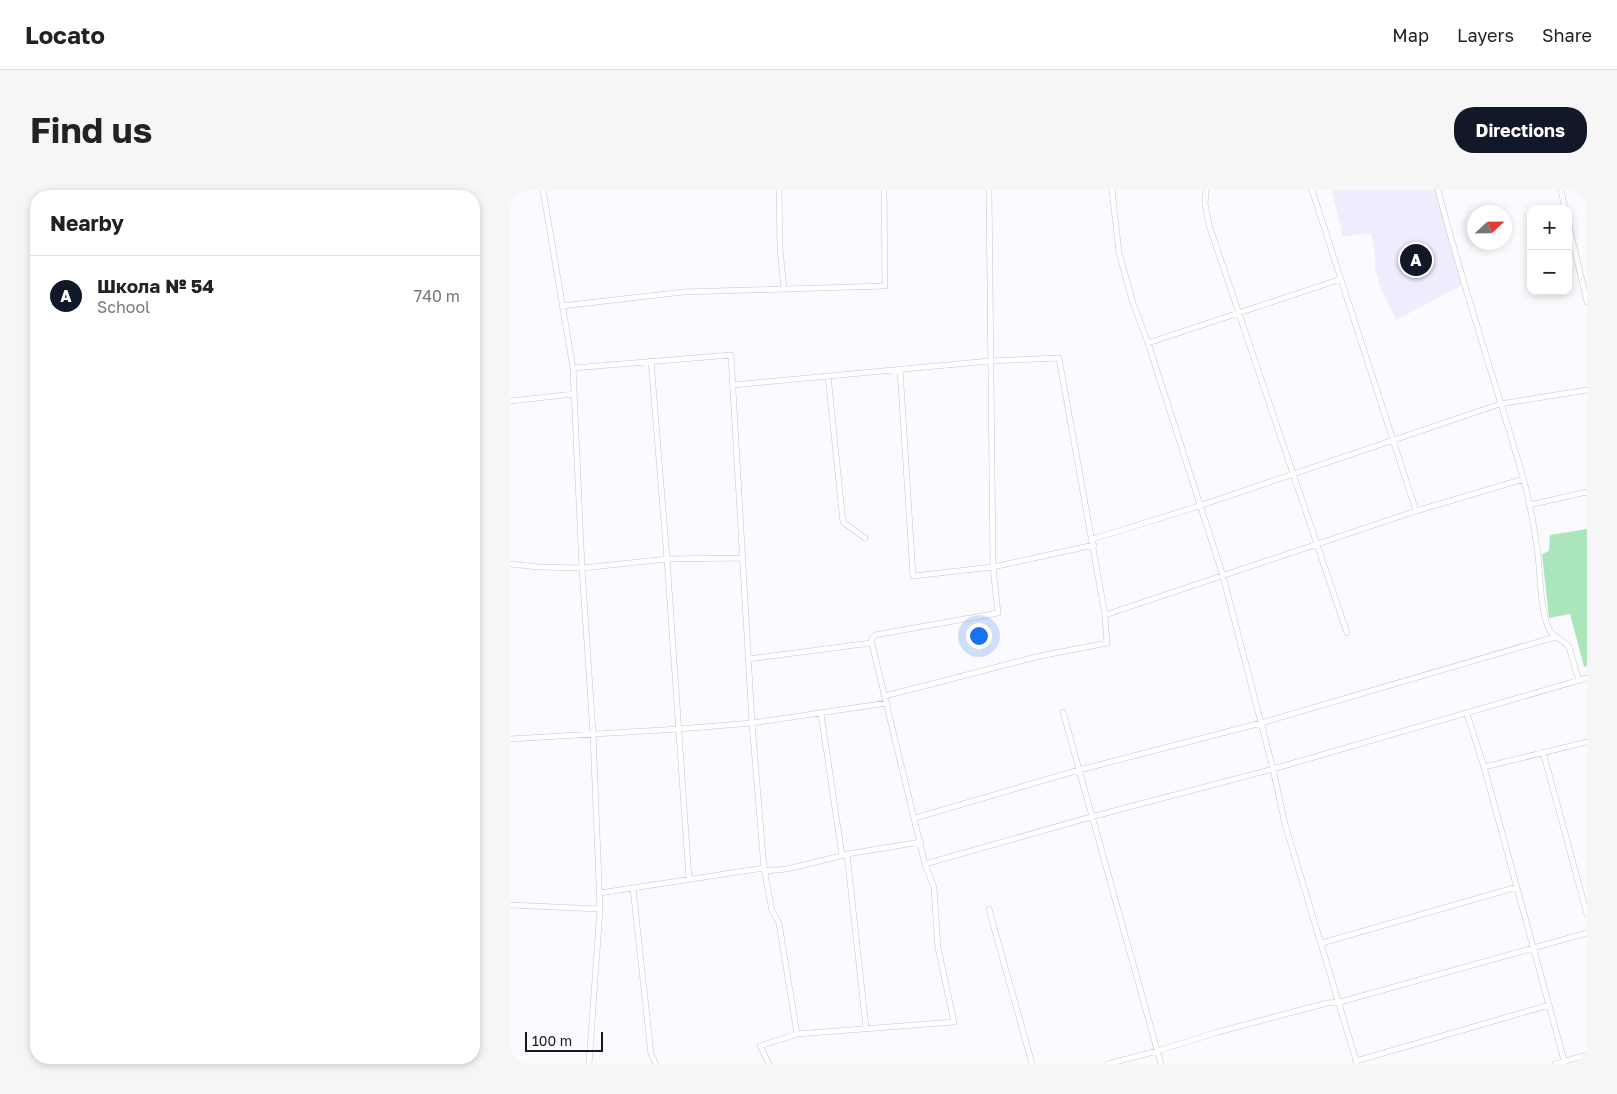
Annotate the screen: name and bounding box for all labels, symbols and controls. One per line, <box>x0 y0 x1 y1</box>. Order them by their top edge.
text: Locato <box>25 20 105 49</box>
text: Map <box>1392 24 1429 46</box>
text: Layers <box>1457 24 1514 46</box>
text: Share <box>1542 24 1592 46</box>
button: Directions <box>1454 107 1587 153</box>
text: Find us <box>30 109 152 151</box>
north arrow <box>1467 205 1512 250</box>
map controls <box>1527 205 1572 295</box>
button: + <box>1527 205 1572 250</box>
text: Nearby <box>50 210 124 236</box>
pin: A <box>1400 241 1432 279</box>
button: − <box>1527 250 1572 295</box>
text: Школа № 54 <box>97 274 214 297</box>
text: A <box>60 286 72 306</box>
text: 740 m <box>414 286 460 306</box>
text: School <box>97 297 150 317</box>
your location <box>966 623 992 649</box>
scale bar <box>525 1029 602 1052</box>
text: 100 m <box>532 1032 572 1049</box>

